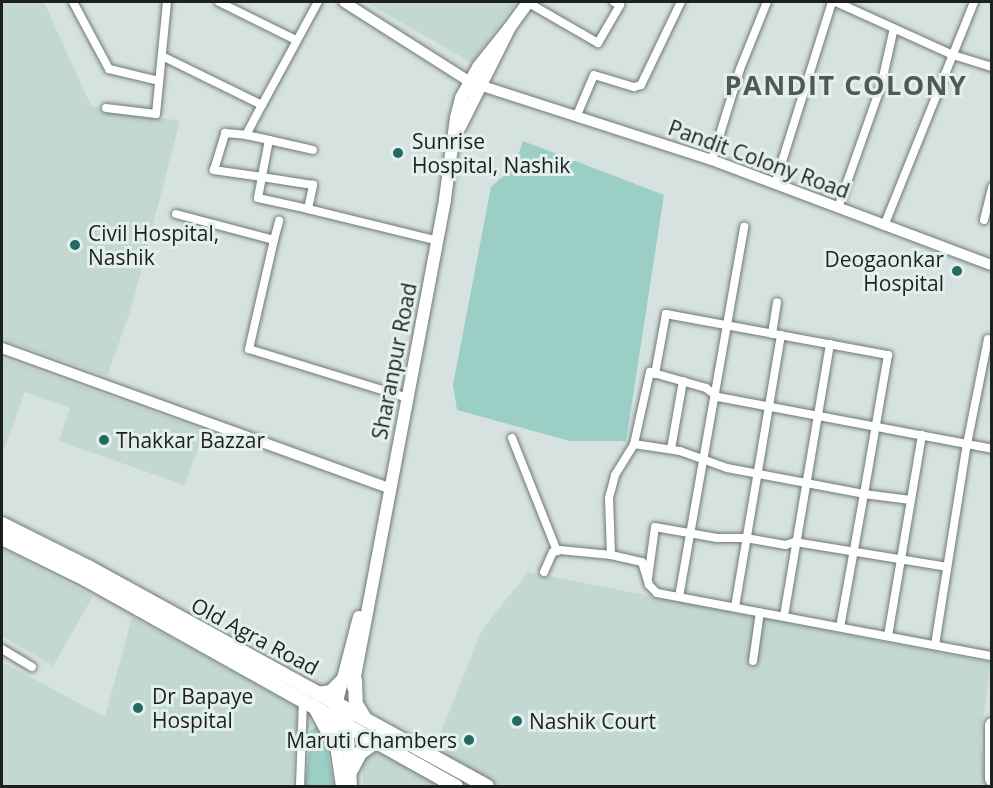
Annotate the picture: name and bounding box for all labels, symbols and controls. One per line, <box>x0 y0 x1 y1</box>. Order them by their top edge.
district label: PANDIT COLONY <box>725 69 967 101</box>
street label: Pandit Colony Road <box>665 114 853 204</box>
place label: Sunrise Hospital, Nashik <box>412 128 570 178</box>
marker: Sunrise Hospital, Nashik <box>389 144 407 162</box>
place label: Civil Hospital, Nashik <box>88 220 219 270</box>
marker: Civil Hospital, Nashik <box>66 236 84 254</box>
place label: Deogaonkar Hospital <box>824 246 944 296</box>
marker: Deogaonkar Hospital <box>948 262 966 280</box>
street label: Sharanpur Road <box>366 281 422 441</box>
place label: Thakkar Bazzar <box>116 427 265 453</box>
marker: Thakkar Bazzar <box>97 433 111 447</box>
street label: Old Agra Road <box>187 592 323 680</box>
place label: Dr Bapaye Hospital <box>152 683 253 733</box>
marker: Dr Bapaye Hospital <box>129 699 147 717</box>
place label: Nashik Court <box>529 708 656 734</box>
marker: Nashik Court <box>510 714 524 728</box>
place label: Maruti Chambers <box>286 727 457 753</box>
marker: Maruti Chambers <box>462 733 476 747</box>

